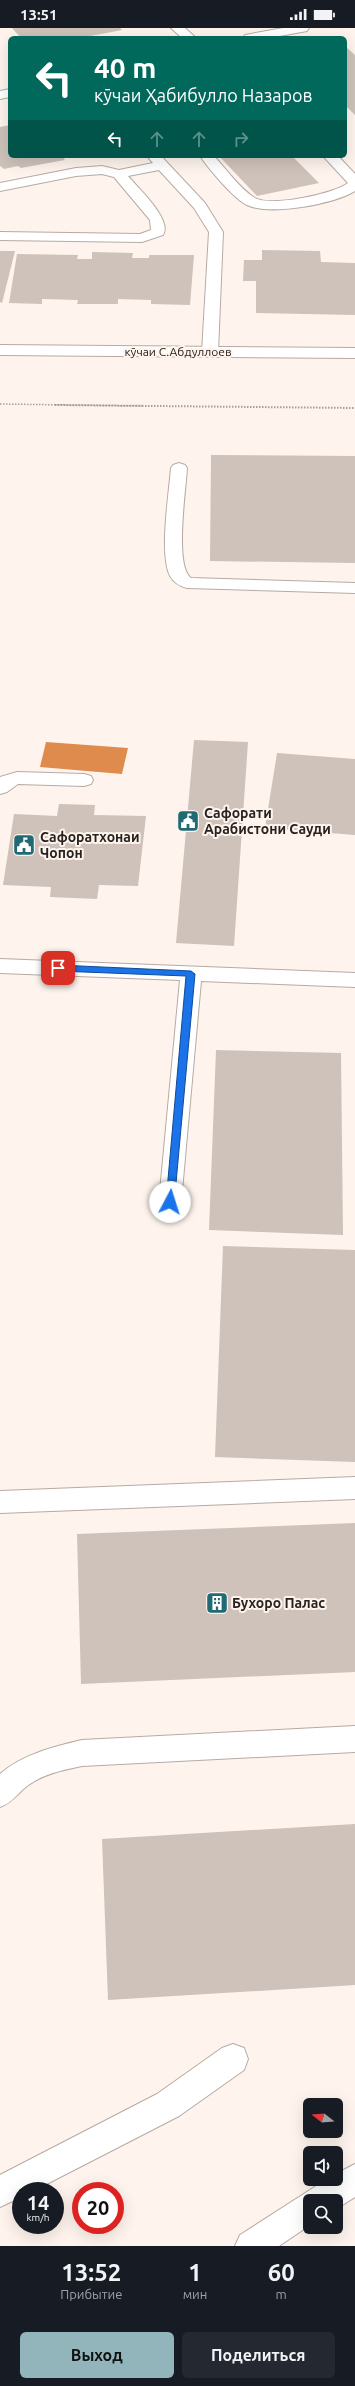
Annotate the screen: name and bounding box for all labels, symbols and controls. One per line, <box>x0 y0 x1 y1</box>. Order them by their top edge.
text: 13:51 <box>20 6 58 23</box>
icon: left <box>28 52 80 104</box>
text: 40 m <box>94 52 156 83</box>
text: кӯчаи Ҳабибулло Назаров <box>94 85 313 105</box>
icon: left <box>104 128 126 150</box>
icon: ahead <box>146 128 168 150</box>
icon: ahead <box>188 128 210 150</box>
icon: right <box>230 128 252 150</box>
street label: кӯчаи С.Абдуллоев <box>124 345 232 358</box>
place label: Сафорати Арабистони Сауди <box>204 805 331 837</box>
public building icon: Сафорати Арабистони Сауди <box>175 808 201 834</box>
place label: Сафоратхонаи Чопон <box>40 829 140 861</box>
public building icon: Сафоратхонаи Чопон <box>11 832 37 858</box>
pin <box>41 951 75 985</box>
icon: arrive <box>47 957 69 979</box>
position arrow <box>149 1181 191 1223</box>
building icon: Бухоро Палас <box>204 1590 230 1616</box>
place label: Бухоро Палас <box>232 1595 325 1611</box>
north arrow <box>303 2098 343 2138</box>
map controls <box>303 2098 343 2234</box>
button: sound <box>303 2146 343 2186</box>
speed limit sign: 20 <box>72 2182 124 2234</box>
text: 14 <box>27 2191 49 2214</box>
button: search <box>303 2194 343 2234</box>
text: km/h <box>26 2212 50 2223</box>
text: 13:52 <box>61 2259 121 2286</box>
text: 1 <box>188 2259 202 2286</box>
text: 60 <box>268 2259 295 2286</box>
text: Прибытие <box>60 2287 122 2301</box>
text: мин <box>183 2287 207 2301</box>
text: m <box>276 2287 287 2301</box>
button: Выход <box>20 2332 174 2378</box>
button: Поделиться <box>182 2332 335 2378</box>

